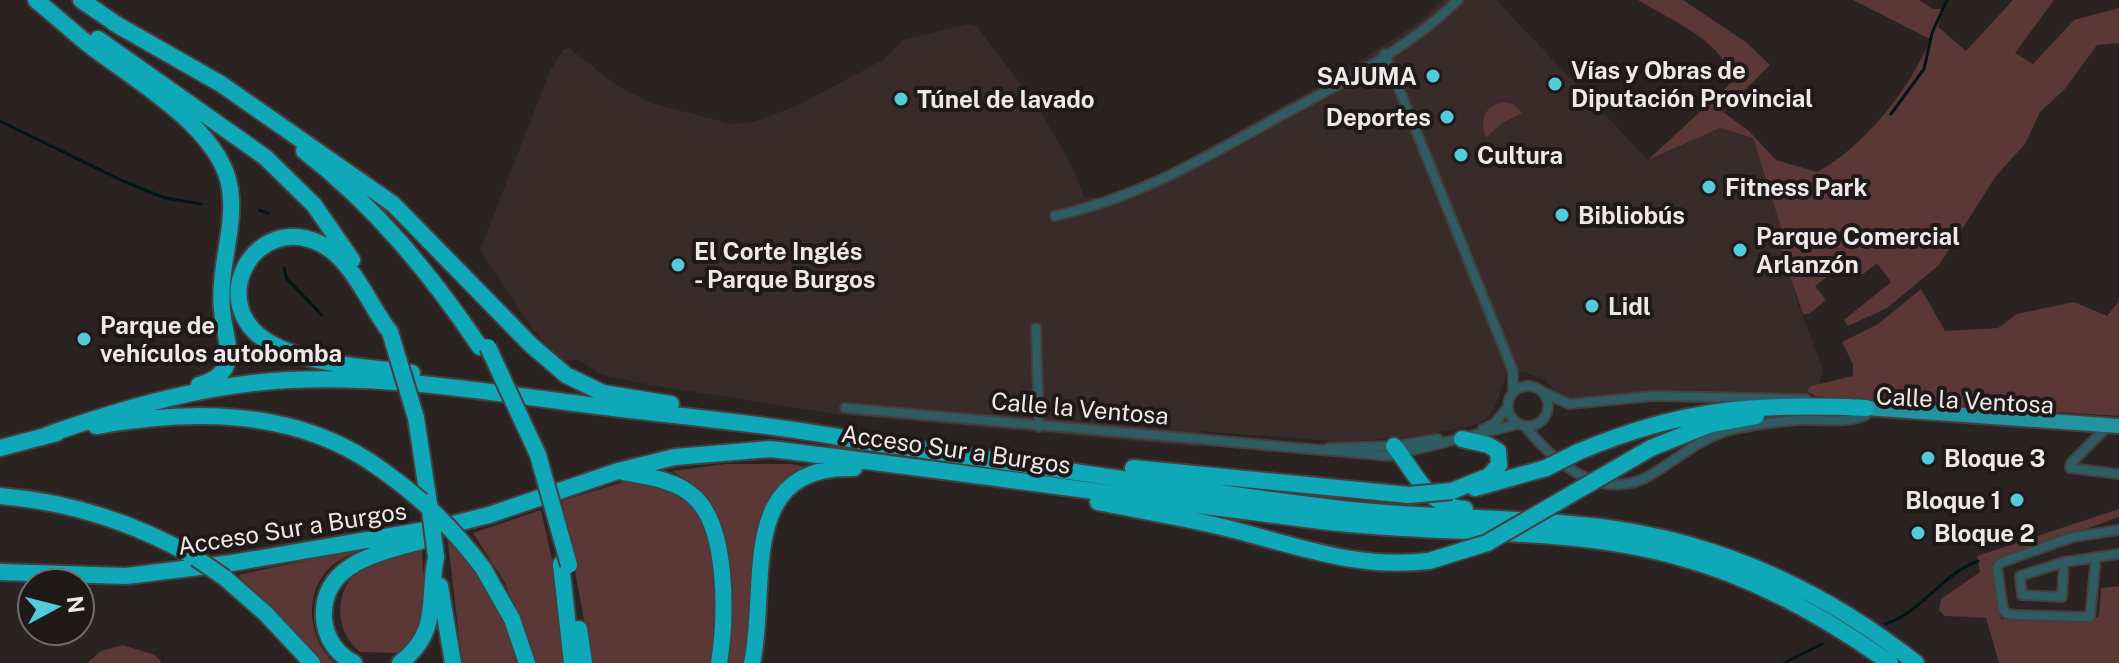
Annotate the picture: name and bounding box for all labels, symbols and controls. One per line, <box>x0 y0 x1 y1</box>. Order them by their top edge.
place label: Vías y Obras de Diputación Provincial <box>1571 56 1813 112</box>
place label: SAJUMA <box>1316 62 1417 90</box>
marker: SAJUMA <box>1424 67 1442 85</box>
marker: Vías y Obras de Diputación Provincial <box>1546 75 1564 93</box>
place label: Túnel de lavado <box>917 85 1095 113</box>
marker: Túnel de lavado <box>892 90 910 108</box>
place label: Deportes <box>1326 103 1431 131</box>
marker: Deportes <box>1438 108 1456 126</box>
place label: Cultura <box>1477 141 1563 169</box>
marker: Cultura <box>1452 146 1470 164</box>
place label: Fitness Park <box>1725 173 1867 201</box>
marker: Fitness Park <box>1700 178 1718 196</box>
place label: Bibliobús <box>1578 201 1685 229</box>
marker: Bibliobús <box>1553 206 1571 224</box>
place label: Parque Comercial Arlanzón <box>1756 222 1960 278</box>
place label: El Corte Inglés - Parque Burgos <box>694 237 875 293</box>
marker: Parque Comercial Arlanzón <box>1731 241 1749 259</box>
marker: El Corte Inglés - Parque Burgos <box>669 256 687 274</box>
place label: Lidl <box>1608 292 1651 320</box>
marker: Lidl <box>1583 297 1601 315</box>
place label: Parque de vehículos autobomba <box>100 311 342 367</box>
marker: Parque de vehículos autobomba <box>75 330 93 348</box>
street label: Calle la Ventosa <box>1875 381 2055 419</box>
street label: Calle la Ventosa <box>990 386 1170 430</box>
street label: Acceso Sur a Burgos <box>839 419 1073 479</box>
place label: Bloque 3 <box>1944 444 2045 472</box>
marker: Bloque 3 <box>1919 449 1937 467</box>
place label: Bloque 1 <box>1905 486 2001 514</box>
marker: Bloque 1 <box>2008 491 2026 509</box>
street label: Acceso Sur a Burgos <box>176 496 408 560</box>
place label: Bloque 2 <box>1934 519 2035 547</box>
marker: Bloque 2 <box>1909 524 1927 542</box>
north arrow <box>16 567 96 647</box>
text: N <box>62 594 90 615</box>

